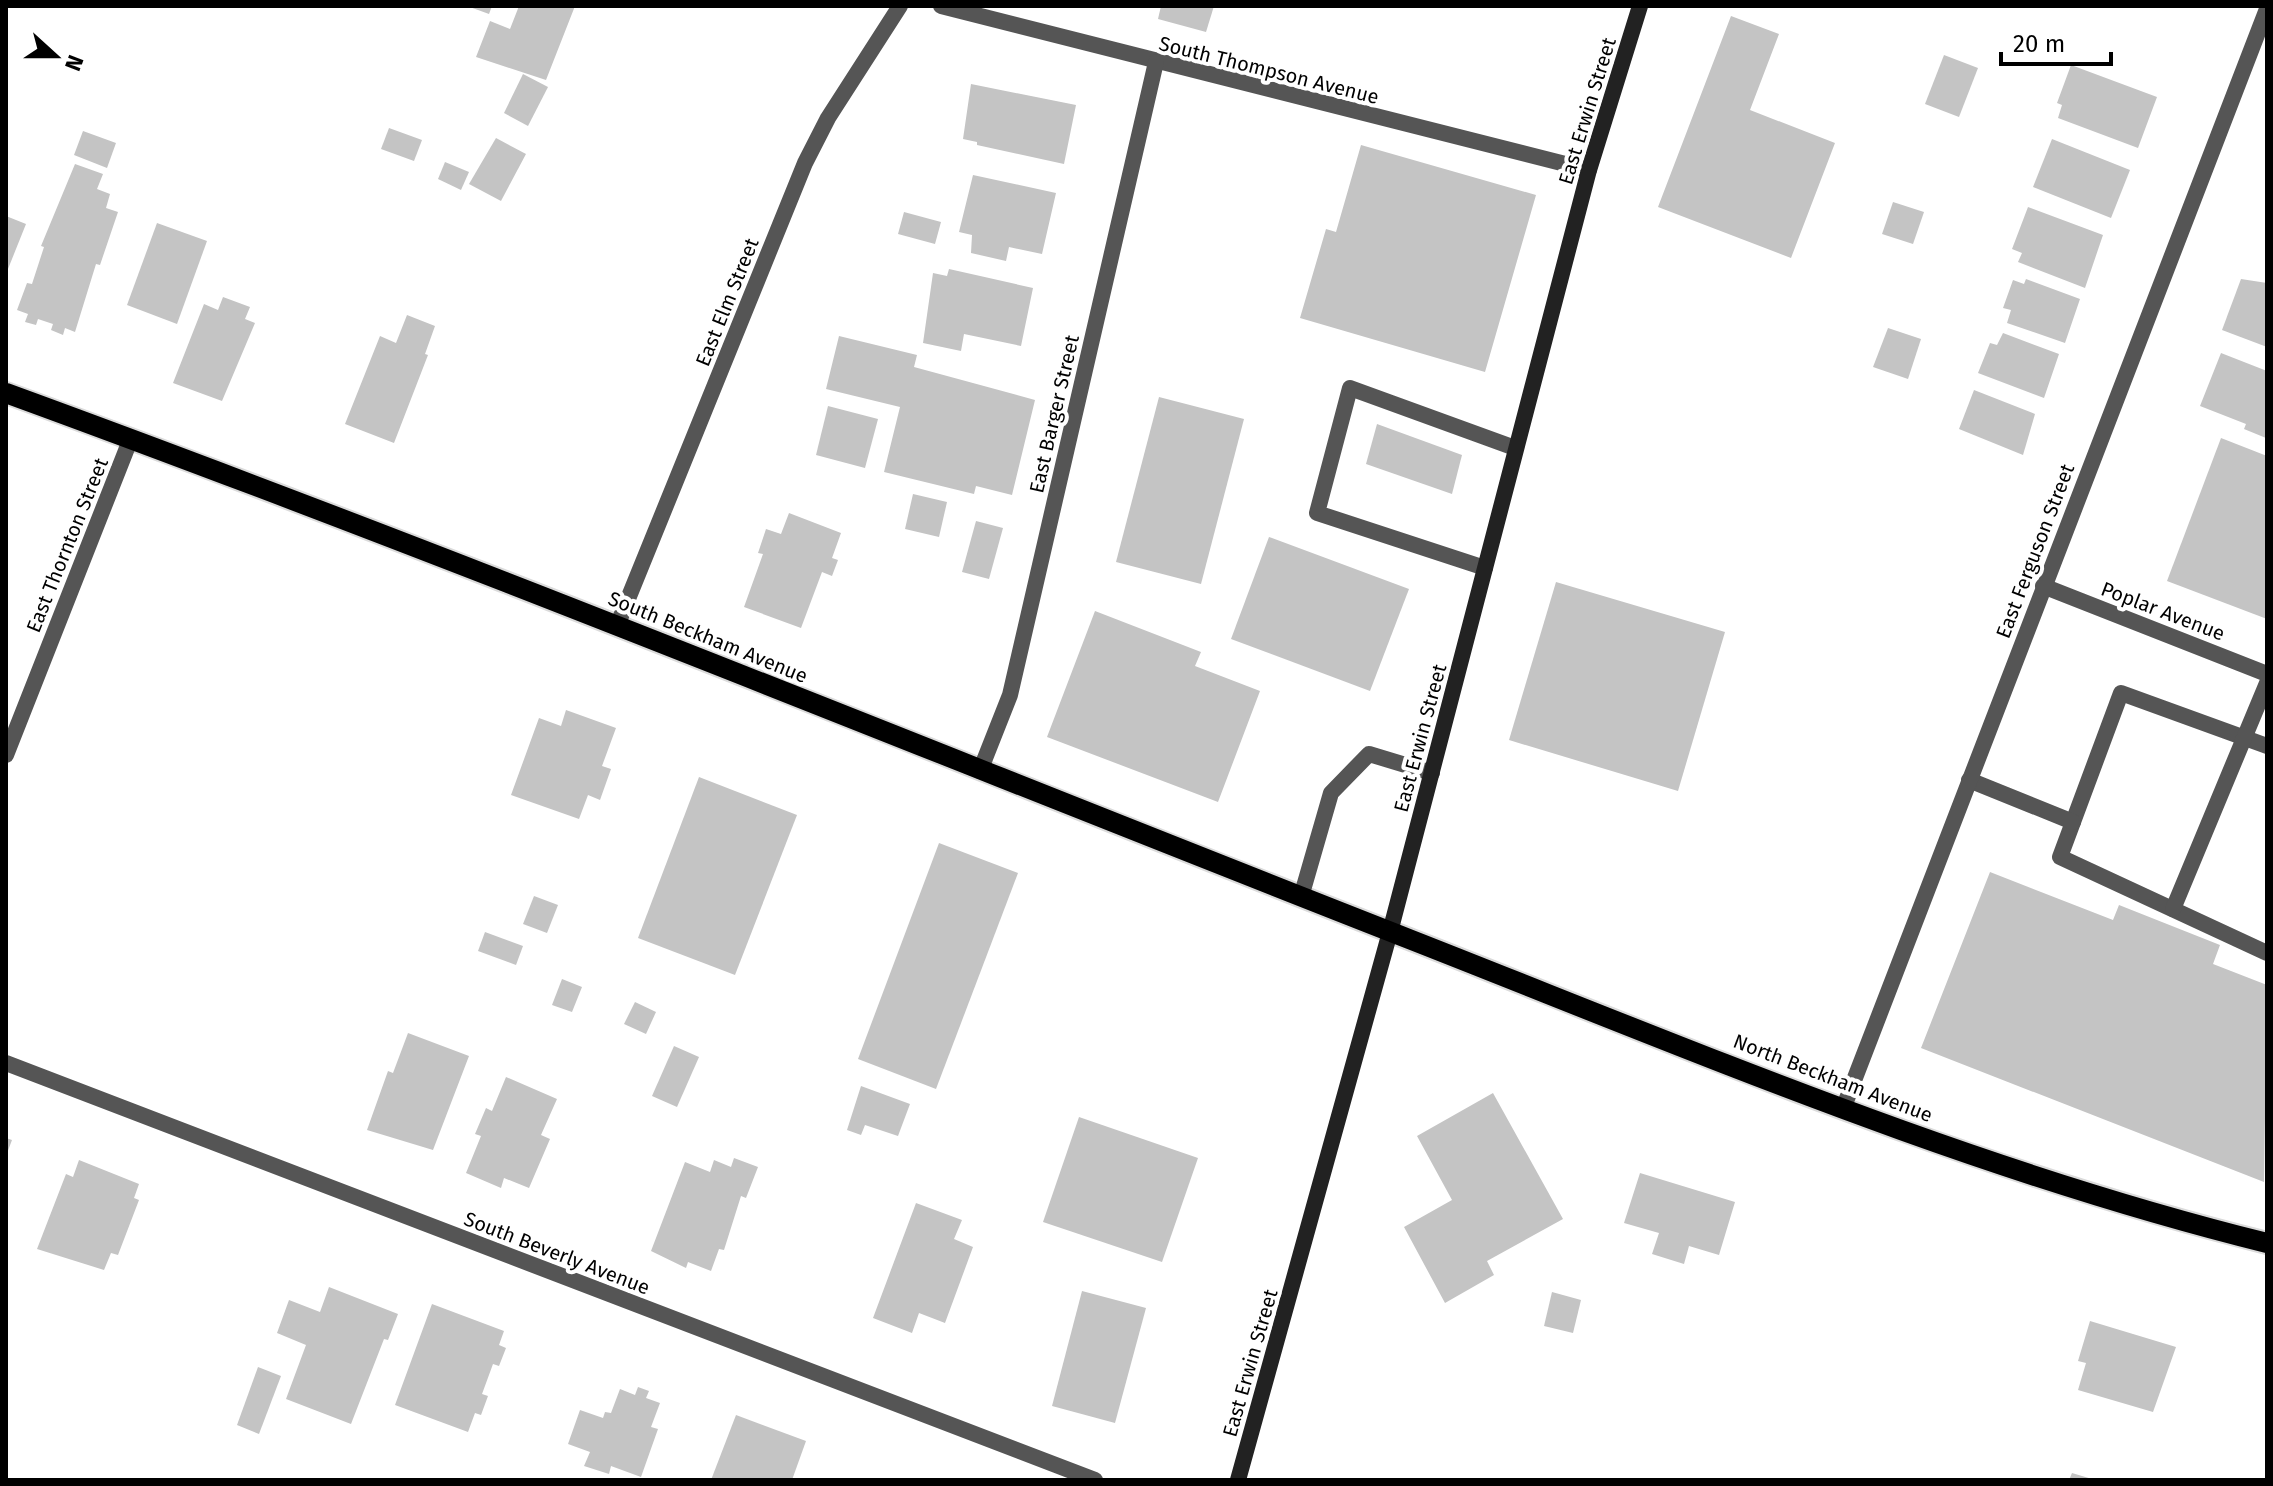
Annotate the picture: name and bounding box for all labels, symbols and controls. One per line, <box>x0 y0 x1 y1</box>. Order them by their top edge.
north arrow <box>16 16 96 96</box>
scale bar <box>2001 16 2111 66</box>
text: 20 m <box>2013 30 2065 58</box>
street label: South Thompson Avenue <box>1157 31 1381 109</box>
street label: East Erwin Street <box>1553 34 1621 187</box>
text: N <box>59 51 89 75</box>
street label: East Elm Street <box>690 234 764 370</box>
street label: East Barger Street <box>1024 332 1084 495</box>
street label: East Thornton Street <box>21 454 113 636</box>
street label: East Ferguson Street <box>1991 460 2080 641</box>
street label: Poplar Avenue <box>2098 576 2228 646</box>
street label: South Beckham Avenue <box>605 586 811 688</box>
street label: East Erwin Street <box>1389 661 1452 815</box>
street label: North Beckham Avenue <box>1730 1029 1936 1127</box>
street label: South Beverly Avenue <box>461 1206 653 1300</box>
street label: East Erwin Street <box>1217 1286 1283 1440</box>

